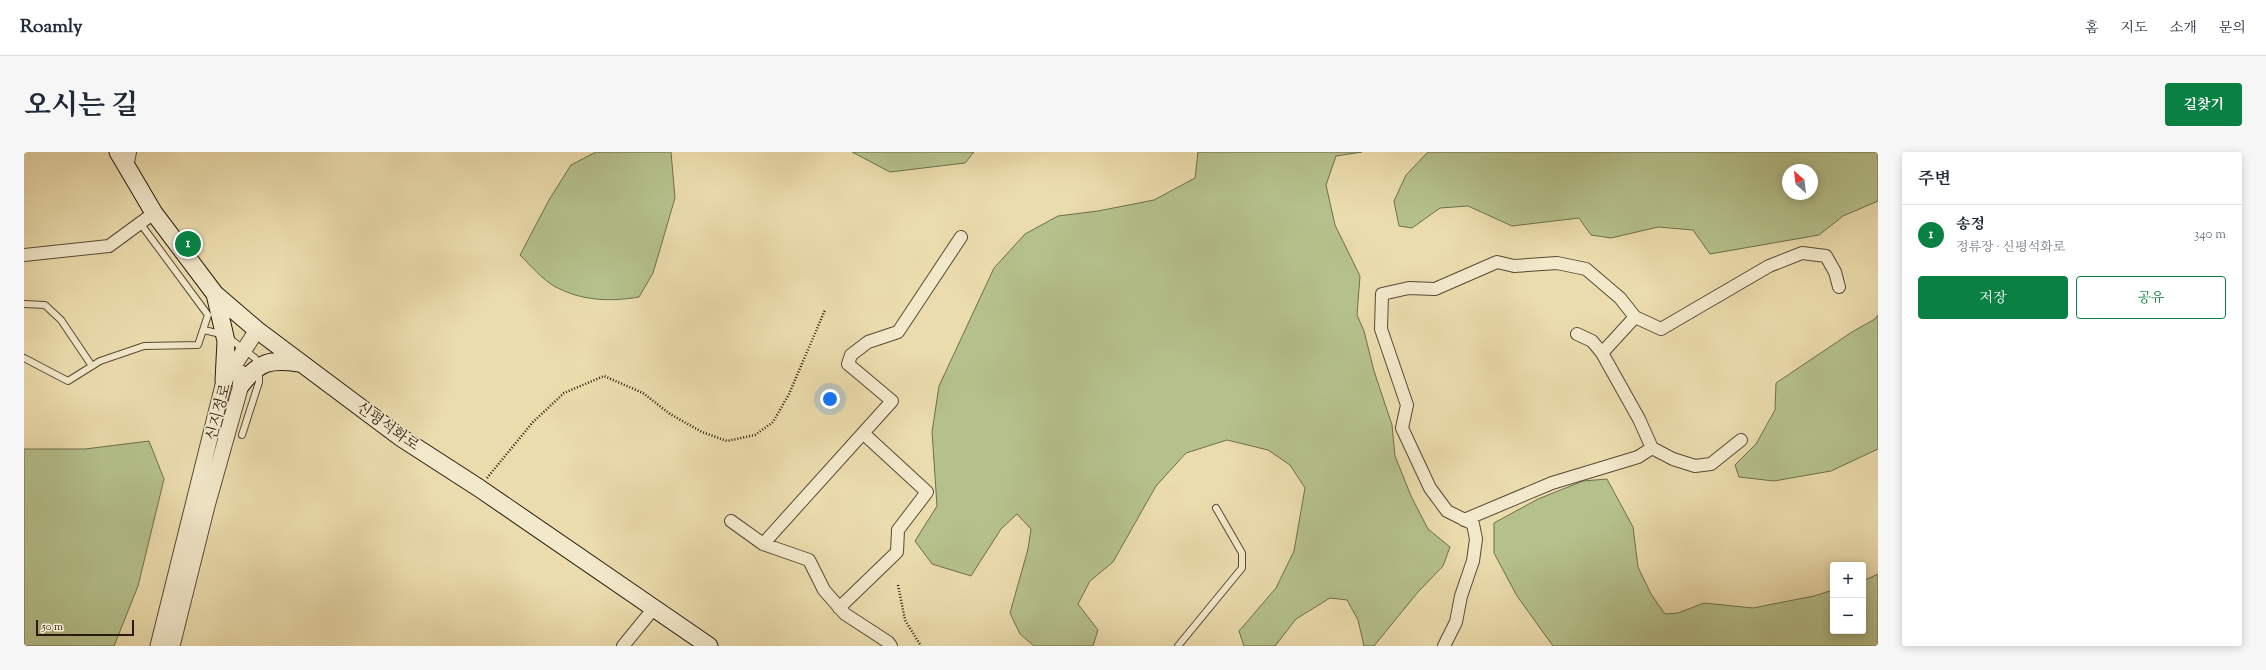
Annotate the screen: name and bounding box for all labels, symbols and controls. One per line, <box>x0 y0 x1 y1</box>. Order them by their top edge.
text: Roamly <box>20 14 83 41</box>
text: 홈 <box>2085 19 2099 39</box>
text: 지도 <box>2121 19 2148 39</box>
text: 소개 <box>2170 19 2197 39</box>
text: 문의 <box>2219 19 2246 39</box>
button: 길찾기 <box>2165 83 2242 126</box>
text: 오시는 길 <box>24 87 138 127</box>
north arrow <box>1782 164 1818 200</box>
text: 주변 <box>1918 168 1951 192</box>
text: 송정 <box>1956 215 1985 236</box>
text: 1 <box>1929 226 1933 244</box>
text: 340 m <box>2194 226 2226 244</box>
pin: 1 <box>175 229 201 259</box>
text: 정류장 · 신평석화로 <box>1956 239 2065 257</box>
button: 저장 <box>1918 276 2068 319</box>
button: 공유 <box>2076 276 2226 319</box>
street label: 신지정로 <box>202 381 237 443</box>
your location <box>820 389 840 409</box>
street label: 신평석화로 <box>351 398 423 457</box>
map controls <box>1830 562 1866 634</box>
button: + <box>1830 562 1866 598</box>
button: − <box>1830 598 1866 634</box>
scale bar <box>36 618 134 637</box>
text: 50 m <box>42 619 63 635</box>

